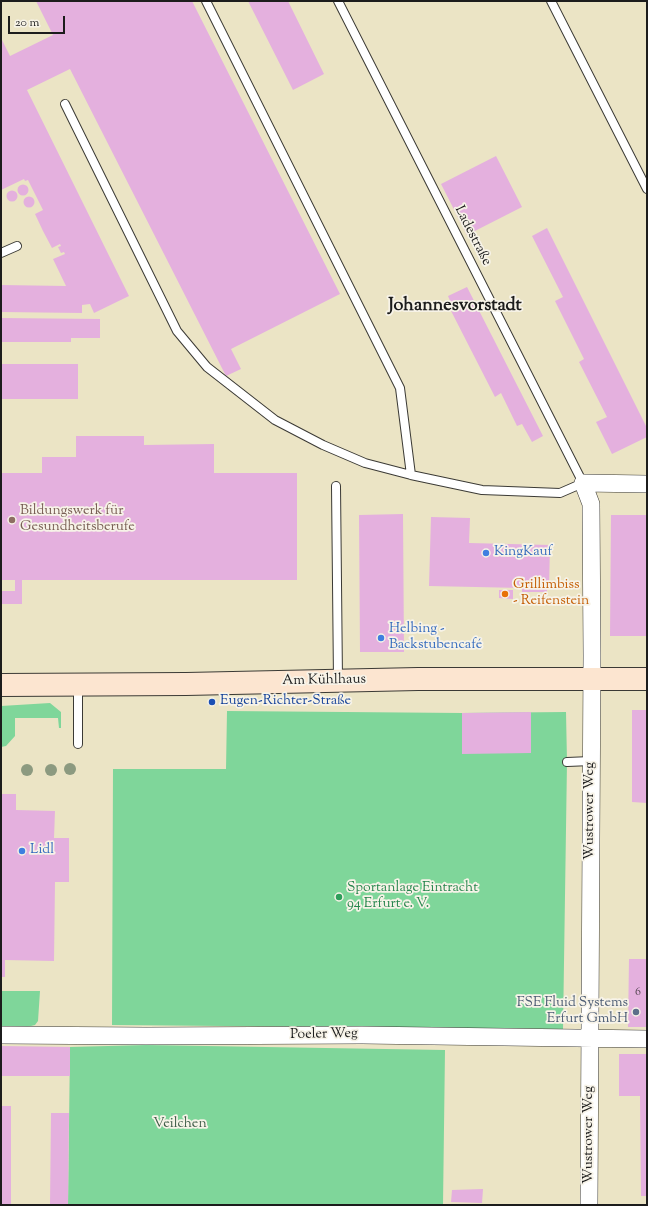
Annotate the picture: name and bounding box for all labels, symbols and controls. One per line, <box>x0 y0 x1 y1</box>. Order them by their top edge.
scale bar <box>10 8 67 34</box>
text: 20 m <box>15 14 39 32</box>
street label: Ladestraße <box>450 203 494 269</box>
district label: Johannesvorstadt <box>388 296 522 318</box>
place label: Bildungswerk für Gesundheitsberufe <box>20 504 135 536</box>
marker: Bildungswerk für Gesundheitsberufe <box>7 515 17 525</box>
place label: KingKauf <box>494 545 552 561</box>
marker: KingKauf <box>481 548 491 558</box>
place label: Grillimbiss - Reifenstein <box>513 578 589 610</box>
marker: Grillimbiss - Reifenstein <box>500 589 510 599</box>
place label: Helbing - Backstubencafé <box>389 622 482 654</box>
marker: Helbing - Backstubencafé <box>376 633 386 643</box>
street label: Am Kühlhaus <box>282 672 366 690</box>
place label: Eugen-Richter-Straße <box>220 694 351 710</box>
marker: Eugen-Richter-Straße <box>207 697 217 707</box>
street label: Wustrower Weg <box>583 762 599 860</box>
place label: Lidl <box>30 843 54 859</box>
marker: Lidl <box>17 846 27 856</box>
place label: Sportanlage Eintracht 94 Erfurt e. V. <box>347 881 478 914</box>
marker: Sportanlage Eintracht 94 Erfurt e. V. <box>334 892 344 902</box>
house number: 6 <box>635 986 641 1000</box>
place label: FSE Fluid Systems Erfurt GmbH <box>517 996 628 1028</box>
marker: FSE Fluid Systems Erfurt GmbH <box>631 1007 641 1017</box>
street label: Poeler Weg <box>290 1026 358 1044</box>
street label: Wustrower Weg <box>582 1086 598 1184</box>
park label: Veilchen <box>153 1117 207 1133</box>

